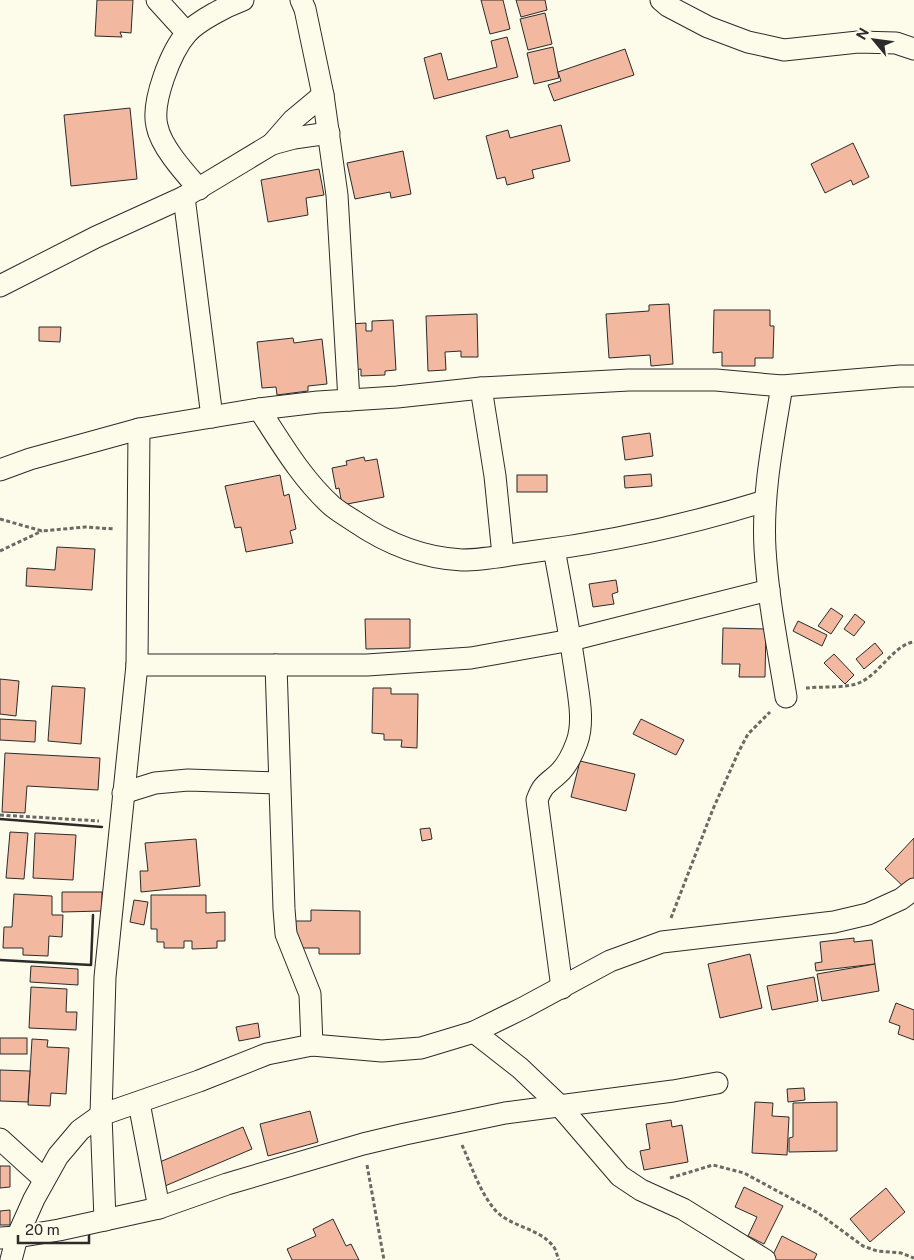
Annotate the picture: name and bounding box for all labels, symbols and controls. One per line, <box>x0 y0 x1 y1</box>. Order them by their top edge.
north arrow <box>849 15 899 65</box>
text: N <box>853 25 872 42</box>
scale bar <box>18 1212 89 1244</box>
text: 20 m <box>25 1221 60 1238</box>

